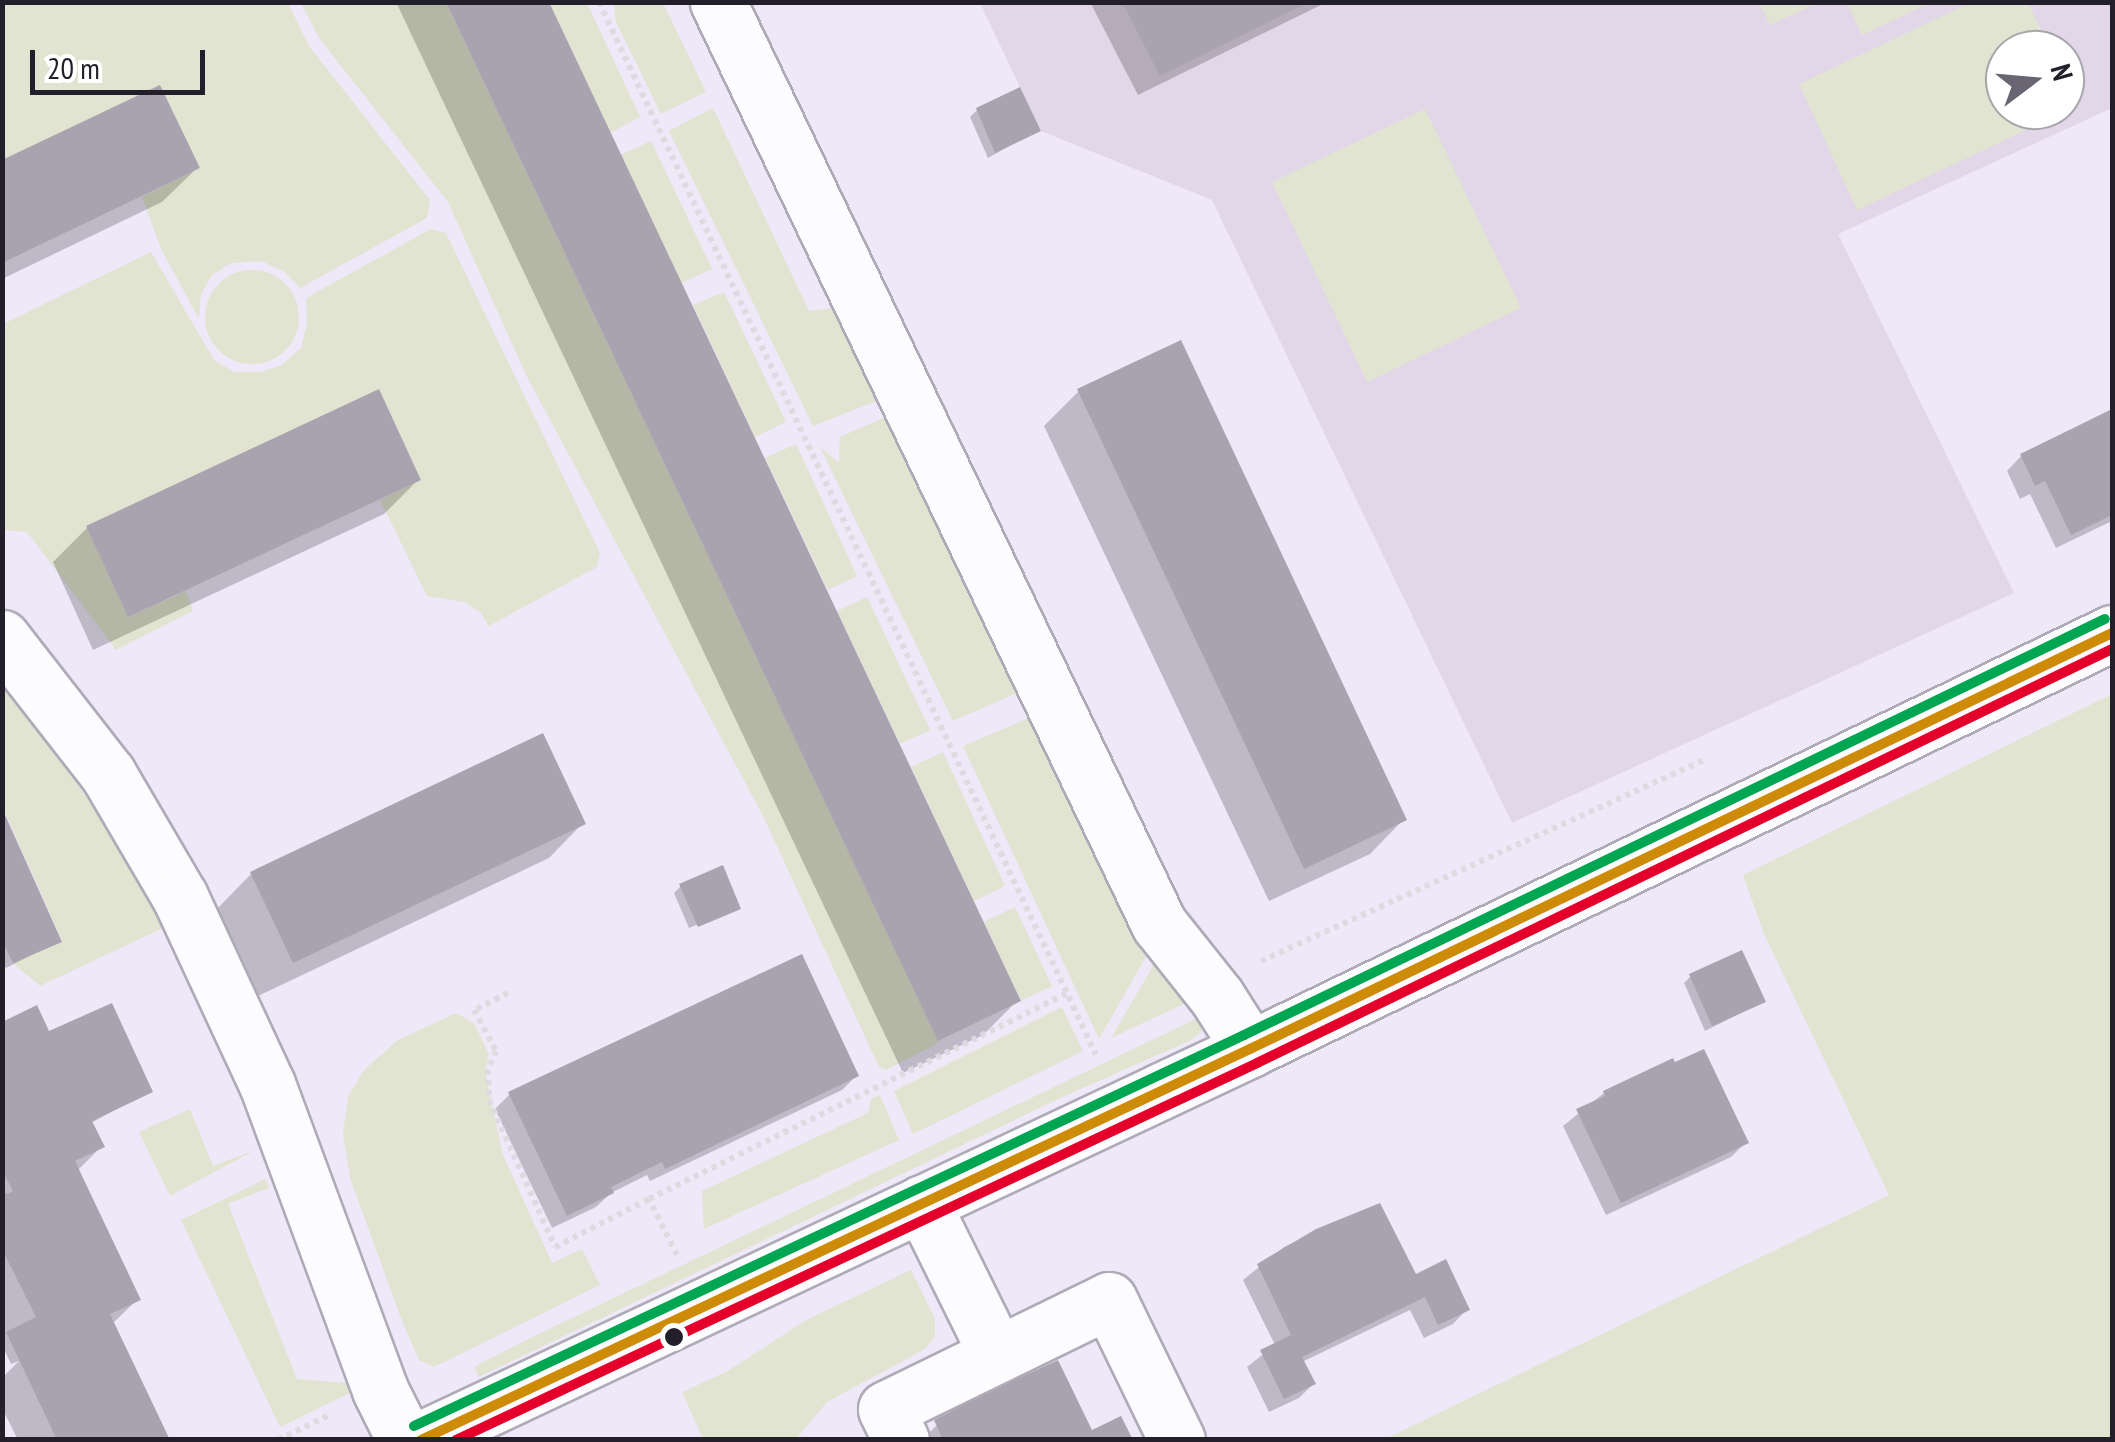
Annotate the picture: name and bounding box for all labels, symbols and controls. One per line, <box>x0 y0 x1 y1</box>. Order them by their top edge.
scale bar <box>35 30 210 92</box>
north arrow <box>1985 30 2085 130</box>
text: 20 m <box>47 48 100 87</box>
text: N <box>2043 60 2082 85</box>
unlabelled marker <box>664 1327 684 1347</box>

